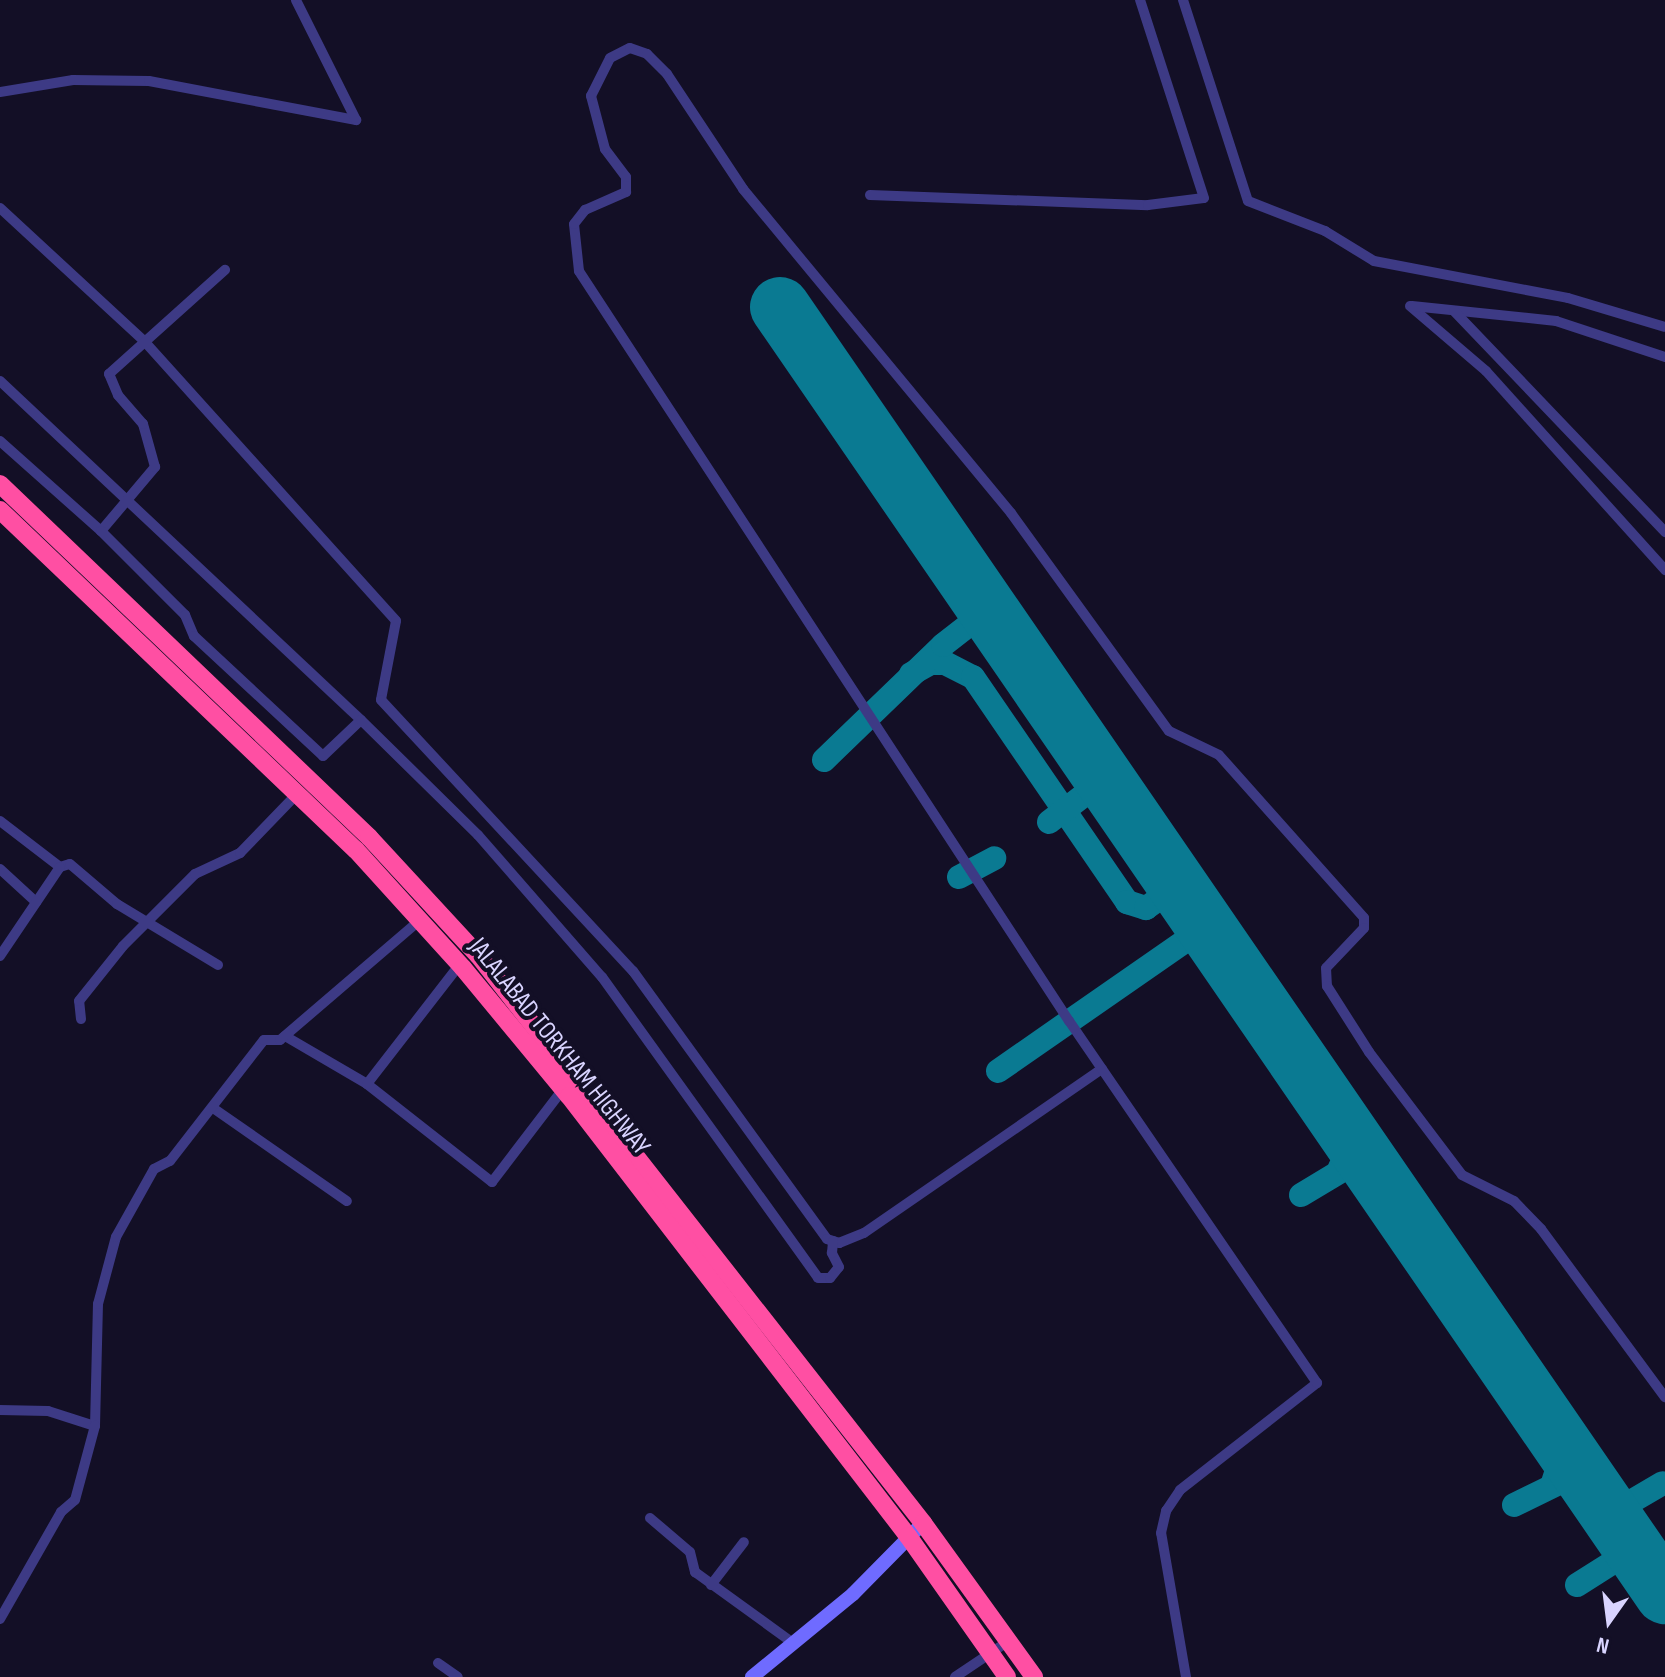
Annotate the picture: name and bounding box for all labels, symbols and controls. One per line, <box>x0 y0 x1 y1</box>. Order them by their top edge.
street label: JALALABAD TORKHAM HIGHWAY <box>462 932 656 1162</box>
north arrow <box>1569 1581 1649 1661</box>
text: N <box>1594 1630 1612 1659</box>

